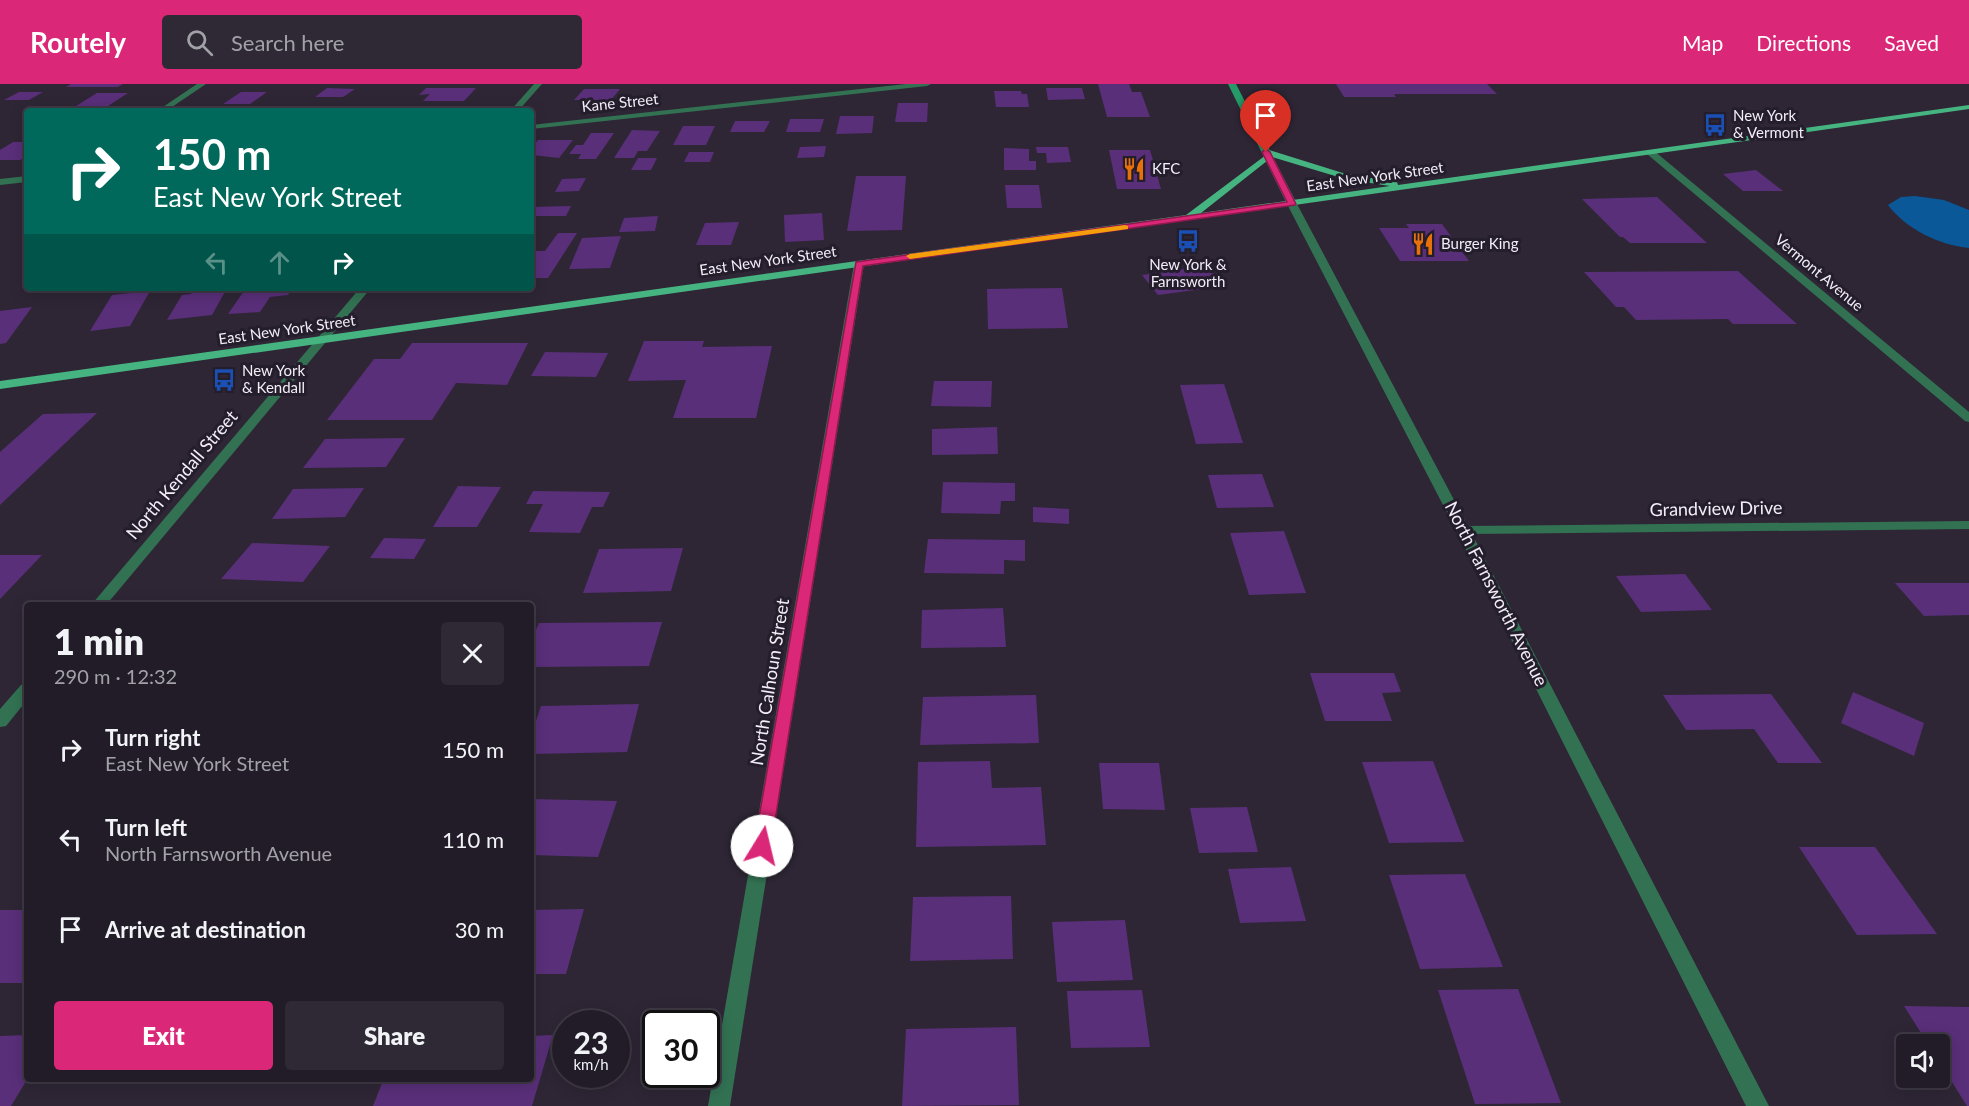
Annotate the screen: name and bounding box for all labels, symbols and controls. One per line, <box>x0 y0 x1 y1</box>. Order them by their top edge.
search box <box>162 15 582 69</box>
text: Routely <box>30 25 126 59</box>
icon: search <box>183 26 216 59</box>
text: Search here <box>231 29 344 56</box>
text: Map <box>1682 30 1723 55</box>
text: Directions <box>1756 30 1851 55</box>
text: Saved <box>1884 30 1939 55</box>
street label: Kane Street <box>581 89 660 115</box>
pin <box>1240 90 1291 152</box>
icon: arrive <box>1249 99 1282 132</box>
place label: New York & Vermont <box>1733 106 1804 141</box>
bus stop icon: New York & Vermont <box>1702 112 1728 138</box>
text: 150 m <box>153 129 271 179</box>
icon: right <box>54 132 132 210</box>
restaurant icon: KFC <box>1121 156 1147 182</box>
street label: East New York Street <box>1305 157 1445 195</box>
place label: KFC <box>1152 159 1180 177</box>
text: East New York Street <box>153 180 402 213</box>
bus stop icon: New York & Farnsworth <box>1175 228 1201 254</box>
street label: Vermont Avenue <box>1772 230 1868 314</box>
restaurant icon: Burger King <box>1410 231 1436 257</box>
place label: Burger King <box>1441 234 1519 252</box>
street label: East New York Street <box>698 241 838 279</box>
icon: left <box>200 246 233 279</box>
icon: ahead <box>263 246 296 279</box>
icon: right <box>326 246 359 279</box>
place label: New York & Farnsworth <box>1149 255 1227 290</box>
street label: East New York Street <box>217 310 357 348</box>
place label: New York & Kendall <box>242 361 305 396</box>
bus stop icon: New York & Kendall <box>211 367 237 393</box>
street label: North Kendall Street <box>121 405 242 543</box>
street label: Grandview Drive <box>1649 496 1783 520</box>
street label: North Farnsworth Avenue <box>1441 497 1553 690</box>
street label: North Calhoun Street <box>745 596 793 767</box>
text: 1 min <box>54 619 144 663</box>
button: close <box>441 622 504 685</box>
text: 290 m · 12:32 <box>54 664 177 688</box>
text: Turn right <box>105 724 200 751</box>
icon: right <box>54 733 87 766</box>
text: 150 m <box>442 736 504 763</box>
text: East New York Street <box>105 751 289 775</box>
text: Turn left <box>105 814 187 841</box>
position arrow <box>730 814 794 878</box>
icon: left <box>54 823 87 856</box>
text: 110 m <box>442 826 504 853</box>
text: North Farnsworth Avenue <box>105 841 332 865</box>
icon: arrive <box>54 913 87 946</box>
text: Arrive at destination <box>105 916 306 943</box>
text: 30 m <box>455 916 504 943</box>
button: Exit <box>54 1001 273 1070</box>
button: Share <box>285 1001 504 1070</box>
speed limit sign: 30 <box>642 1010 720 1088</box>
text: 23 <box>574 1024 608 1060</box>
map controls <box>1896 1034 1950 1088</box>
button: sound <box>1896 1034 1950 1088</box>
text: km/h <box>573 1055 609 1073</box>

